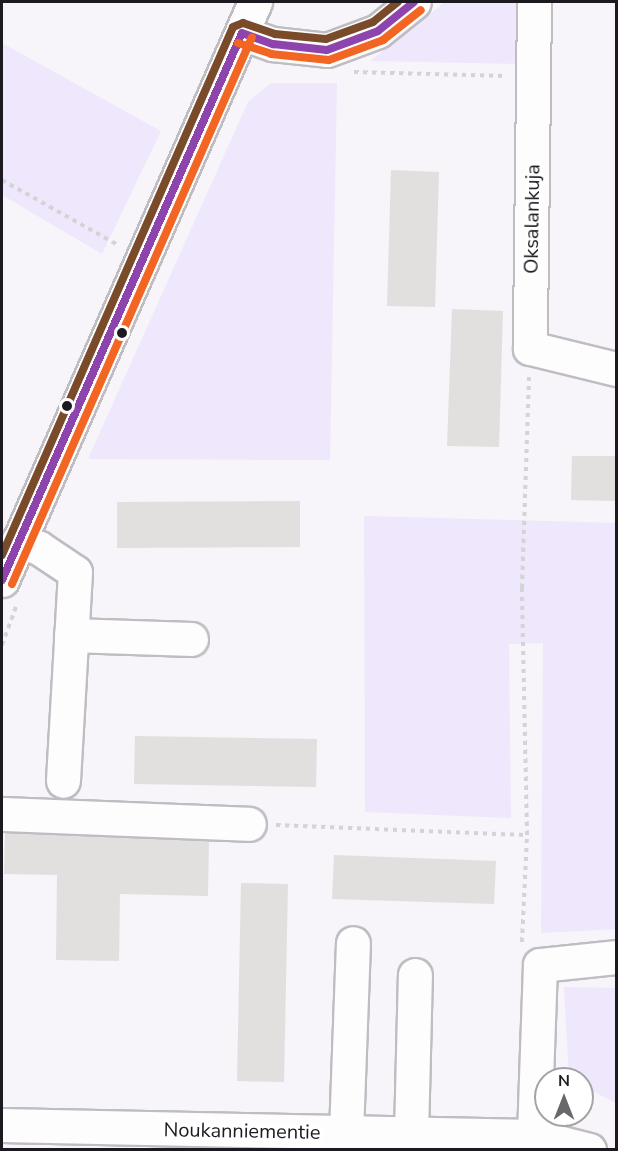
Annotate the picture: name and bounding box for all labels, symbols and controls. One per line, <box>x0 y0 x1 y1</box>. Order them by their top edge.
street label: Oksalankuja <box>519 164 545 274</box>
unlabelled marker <box>116 327 128 339</box>
unlabelled marker <box>61 400 73 412</box>
north arrow <box>534 1067 594 1127</box>
text: N <box>558 1070 570 1092</box>
street label: Noukanniementie <box>163 1118 321 1144</box>

